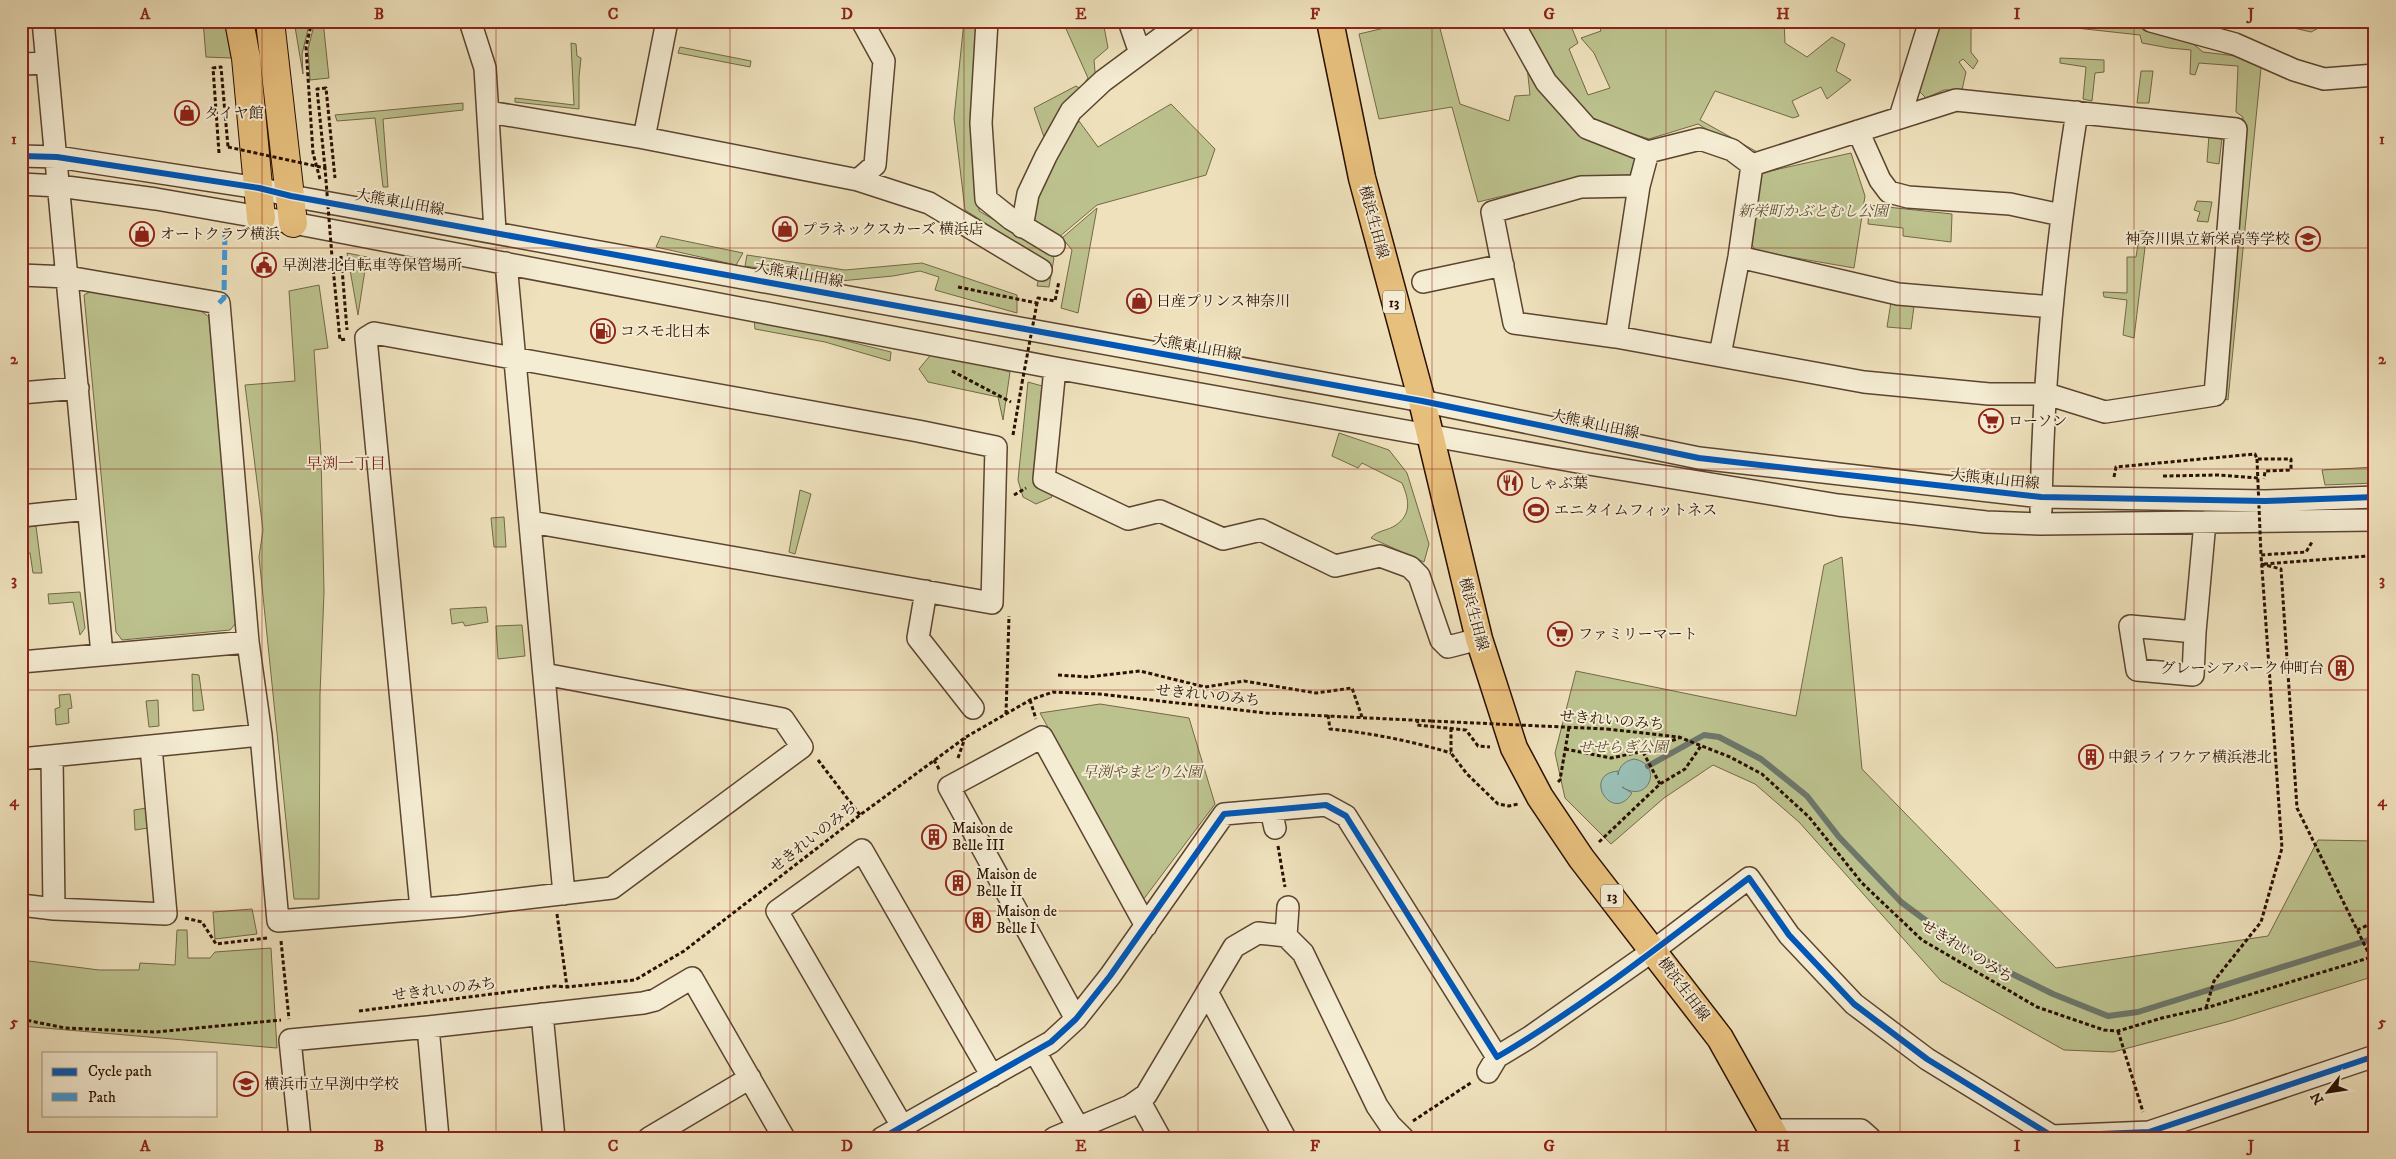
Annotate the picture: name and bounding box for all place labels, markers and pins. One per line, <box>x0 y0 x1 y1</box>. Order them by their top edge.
shop icon: タイヤ館 <box>174 100 200 126</box>
place label: タイヤ館 <box>204 104 264 123</box>
shop icon: プラネックスカーズ 横浜店 <box>772 216 798 242</box>
place label: プラネックスカーズ 横浜店 <box>802 220 984 239</box>
shop icon: オートクラブ横浜 <box>129 221 155 247</box>
place label: オートクラブ横浜 <box>160 225 280 244</box>
school or university icon: 神奈川県立新栄高等学校 <box>2295 226 2321 252</box>
place label: 神奈川県立新栄高等学校 <box>2125 230 2290 249</box>
public building icon: 早渕港北自転車等保管場所 <box>251 252 277 278</box>
place label: 早渕港北自転車等保管場所 <box>282 256 462 275</box>
shop icon: 日産プリンス神奈川 <box>1126 288 1152 314</box>
place label: 日産プリンス神奈川 <box>1156 292 1290 311</box>
fuel station icon: コスモ北日本 <box>590 318 616 344</box>
place label: コスモ北日本 <box>620 322 710 341</box>
supermarket icon: ローソン <box>1978 408 2004 434</box>
place label: ローソン <box>2008 412 2067 431</box>
restaurant icon: しゃぶ葉 <box>1497 470 1523 496</box>
place label: しゃぶ葉 <box>1528 474 1588 493</box>
sports icon: エニタイムフィットネス <box>1523 497 1549 523</box>
place label: エニタイムフィットネス <box>1554 501 1717 520</box>
supermarket icon: ファミリーマート <box>1547 621 1573 647</box>
place label: ファミリーマート <box>1578 625 1698 644</box>
building icon: グレーシアパーク仲町台 <box>2328 655 2354 681</box>
place label: グレーシアパーク仲町台 <box>2160 659 2324 678</box>
building icon: 中銀ライフケア横浜港北 <box>2078 744 2104 770</box>
place label: 中銀ライフケア横浜港北 <box>2108 748 2272 767</box>
place label: Maison de Belle III <box>952 819 1013 855</box>
building icon: Maison de Belle III <box>921 824 947 850</box>
place label: Maison de Belle II <box>976 865 1037 901</box>
building icon: Maison de Belle II <box>945 870 971 896</box>
place label: Maison de Belle I <box>996 902 1057 938</box>
building icon: Maison de Belle I <box>965 907 991 933</box>
school or university icon: 横浜市立早渕中学校 <box>233 1071 259 1097</box>
place label: 横浜市立早渕中学校 <box>264 1075 399 1094</box>

